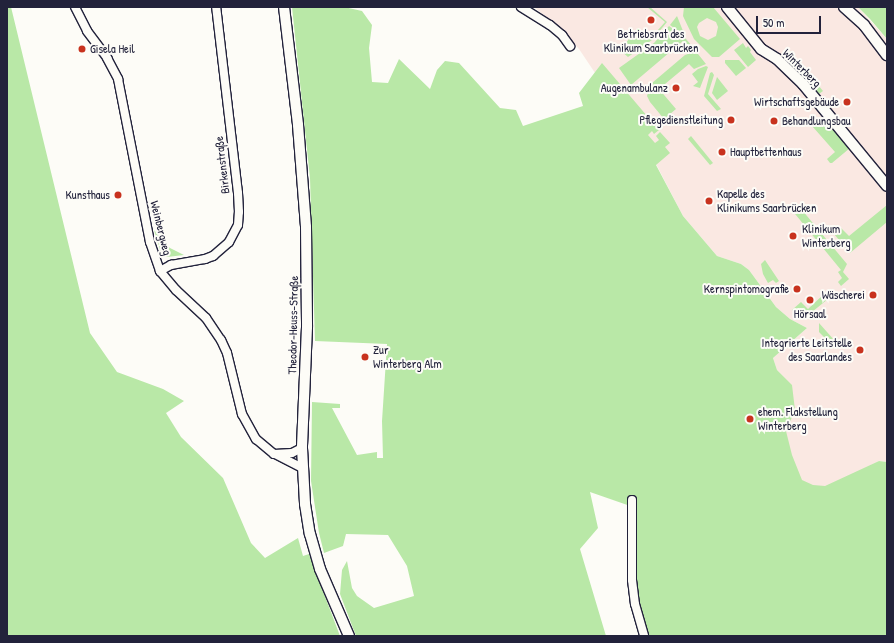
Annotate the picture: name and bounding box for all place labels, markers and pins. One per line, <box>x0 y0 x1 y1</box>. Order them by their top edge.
marker: Betriebsrat des Klinikum Saarbrücken <box>646 15 656 25</box>
place label: Betriebsrat des Klinikum Saarbrücken <box>604 27 698 55</box>
place label: Gisela Heil <box>90 42 135 56</box>
marker: Gisela Heil <box>77 44 87 54</box>
place label: Augenambulanz <box>601 81 668 95</box>
marker: Augenambulanz <box>671 83 681 93</box>
place label: Wirtschaftsgebäude <box>754 95 839 109</box>
marker: Wirtschaftsgebäude <box>842 97 852 107</box>
place label: Pflegedienstleitung <box>640 113 723 127</box>
place label: Behandlungsbau <box>782 114 851 128</box>
marker: Pflegedienstleitung <box>726 115 736 125</box>
marker: Behandlungsbau <box>769 116 779 126</box>
place label: Hauptbettenhaus <box>730 145 802 159</box>
marker: Hauptbettenhaus <box>717 147 727 157</box>
place label: Kapelle des Klinikums Saarbrücken <box>717 187 816 215</box>
place label: Kunsthaus <box>66 188 110 202</box>
marker: Kunsthaus <box>113 190 123 200</box>
marker: Kapelle des Klinikums Saarbrücken <box>704 196 714 206</box>
place label: Klinikum Winterberg <box>802 222 851 250</box>
marker: Klinikum Winterberg <box>787 230 799 242</box>
place label: Kernspintomografie <box>704 282 789 296</box>
marker: Kernspintomografie <box>792 284 802 294</box>
place label: Wäscherei <box>822 288 865 302</box>
marker: Wäscherei <box>868 290 878 300</box>
marker: Hörsaal <box>805 295 815 305</box>
place label: Hörsaal <box>794 307 826 321</box>
place label: Integrierte Leitstelle des Saarlandes <box>762 336 852 364</box>
place label: Zur Winterberg Alm <box>373 343 442 371</box>
marker: Integrierte Leitstelle des Saarlandes <box>855 345 865 355</box>
marker: Zur Winterberg Alm <box>360 352 370 362</box>
place label: ehem. Flakstellung Winterberg <box>758 405 838 433</box>
marker: ehem. Flakstellung Winterberg <box>745 414 755 424</box>

